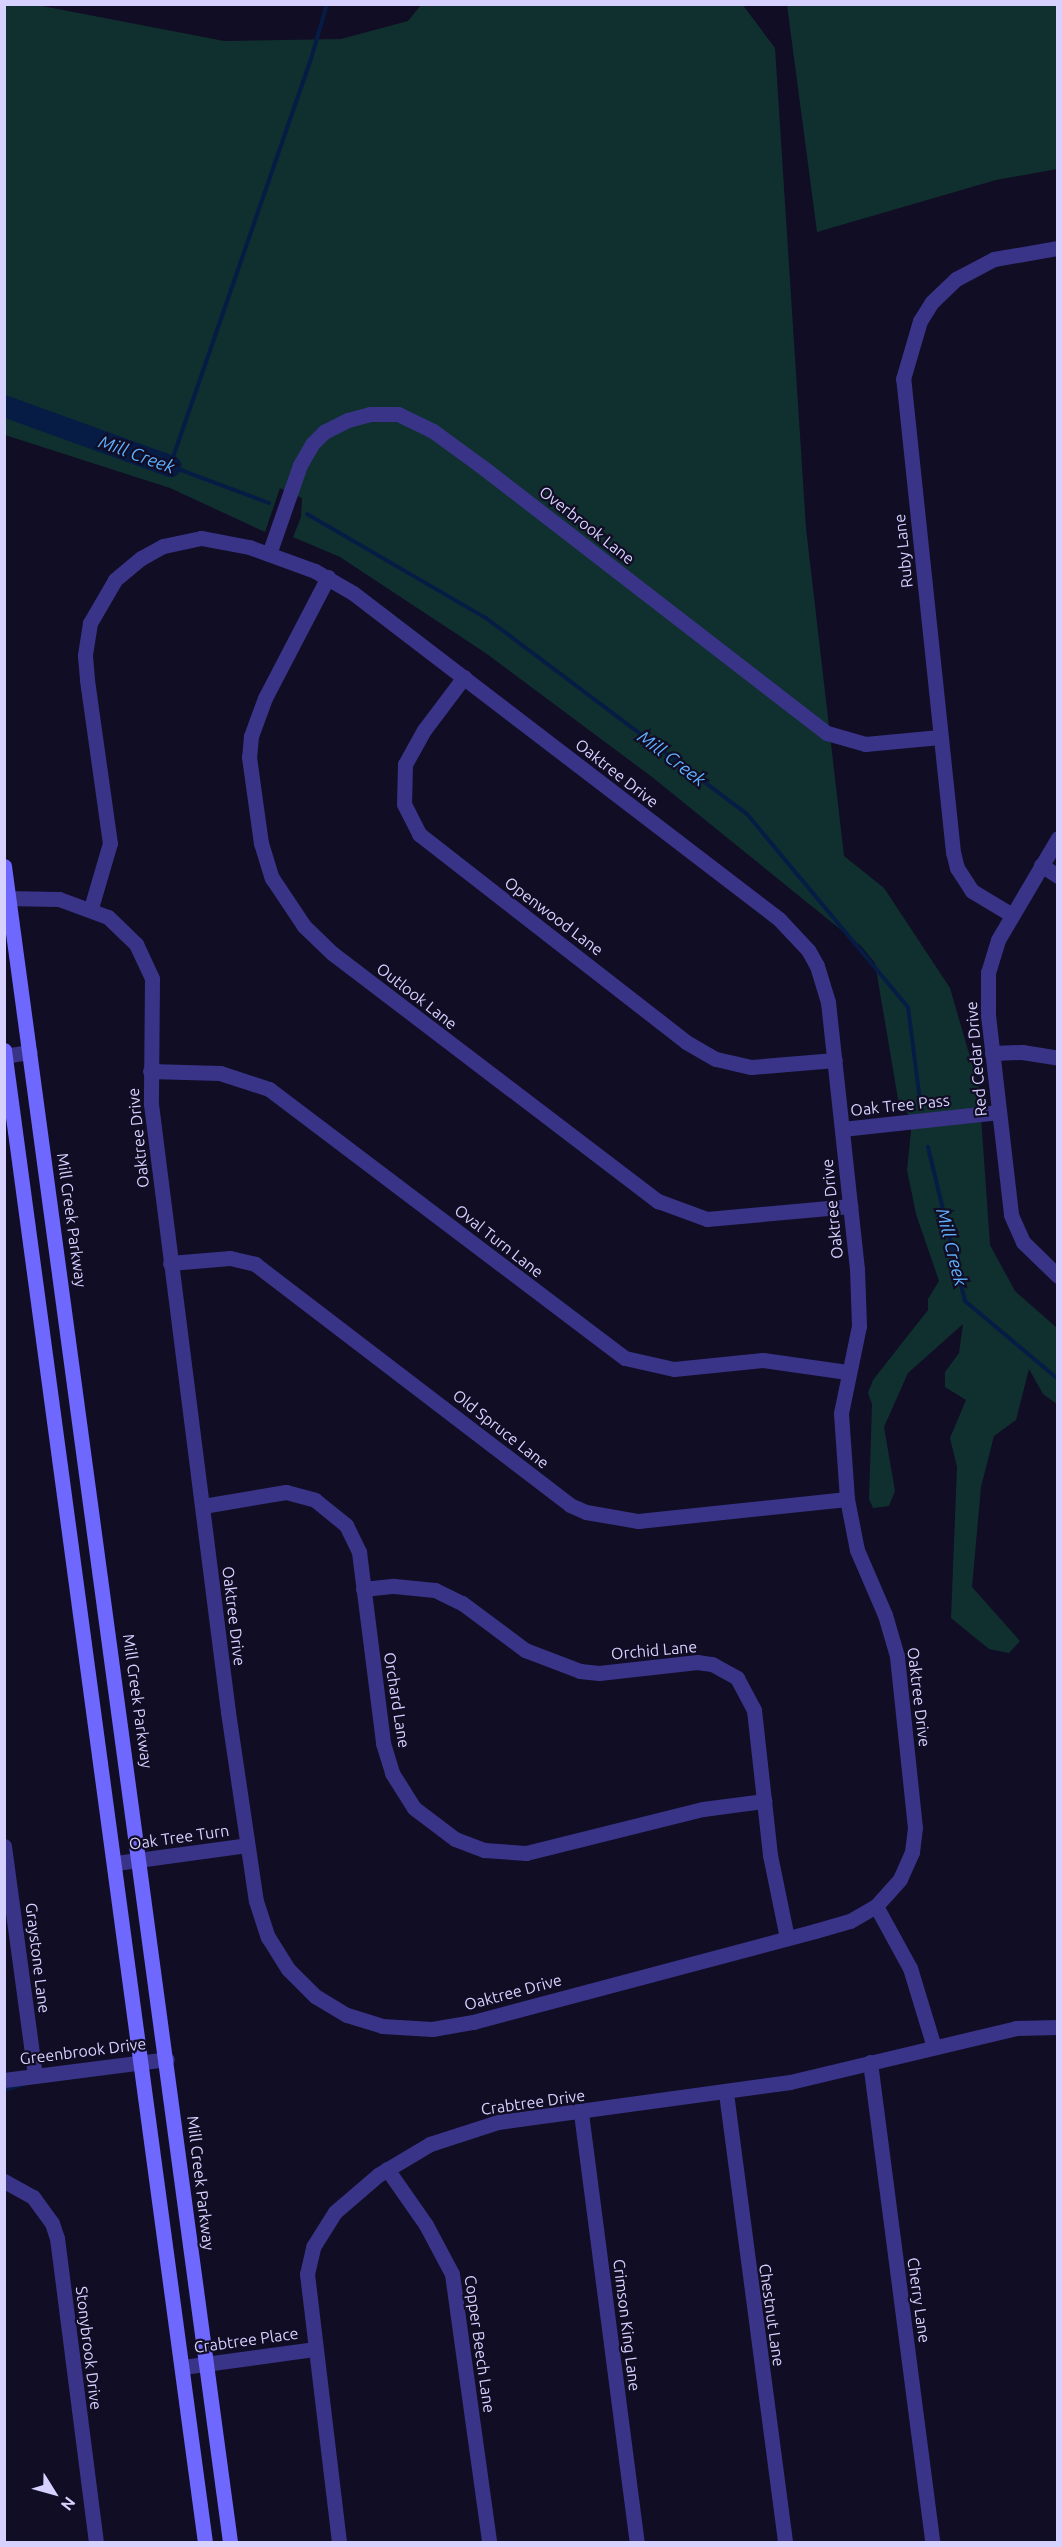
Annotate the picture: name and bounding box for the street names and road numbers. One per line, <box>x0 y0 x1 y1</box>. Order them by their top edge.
street label: Overbrook Lane <box>536 482 638 568</box>
street label: Ruby Lane <box>890 513 916 589</box>
street label: Oaktree Drive <box>572 735 662 811</box>
street label: Openwood Lane <box>501 873 607 959</box>
street label: Outlook Lane <box>373 959 461 1033</box>
street label: Red Cedar Drive <box>961 1001 991 1117</box>
street label: Oaktree Drive <box>123 1087 153 1189</box>
street label: Oak Tree Pass <box>849 1090 951 1120</box>
street label: Mill Creek Parkway <box>53 1152 91 1288</box>
street label: Oaktree Drive <box>817 1158 847 1260</box>
street label: Oval Turn Lane <box>451 1200 547 1282</box>
street label: Old Spruce Lane <box>449 1385 553 1473</box>
street label: Oaktree Drive <box>218 1565 250 1667</box>
street label: Mill Creek Parkway <box>119 1633 157 1769</box>
street label: Orchid Lane <box>610 1637 698 1663</box>
street label: Oaktree Drive <box>903 1646 935 1748</box>
street label: Orchard Lane <box>380 1651 414 1749</box>
street label: Oak Tree Turn <box>128 1820 230 1854</box>
street label: Graystone Lane <box>22 1902 54 2014</box>
street label: Oaktree Drive <box>462 1970 564 2014</box>
street label: Greenbrook Drive <box>19 2034 147 2068</box>
street label: Crabtree Drive <box>480 2085 586 2119</box>
street label: Mill Creek Parkway <box>183 2115 219 2251</box>
street label: Cherry Lane <box>904 2256 934 2344</box>
street label: Crimson King Lane <box>609 2258 645 2392</box>
street label: Chestnut Lane <box>755 2262 789 2368</box>
street label: Copper Beech Lane <box>461 2274 499 2414</box>
street label: Stonybrook Drive <box>72 2285 106 2411</box>
street label: Crabtree Place <box>193 2323 299 2357</box>

